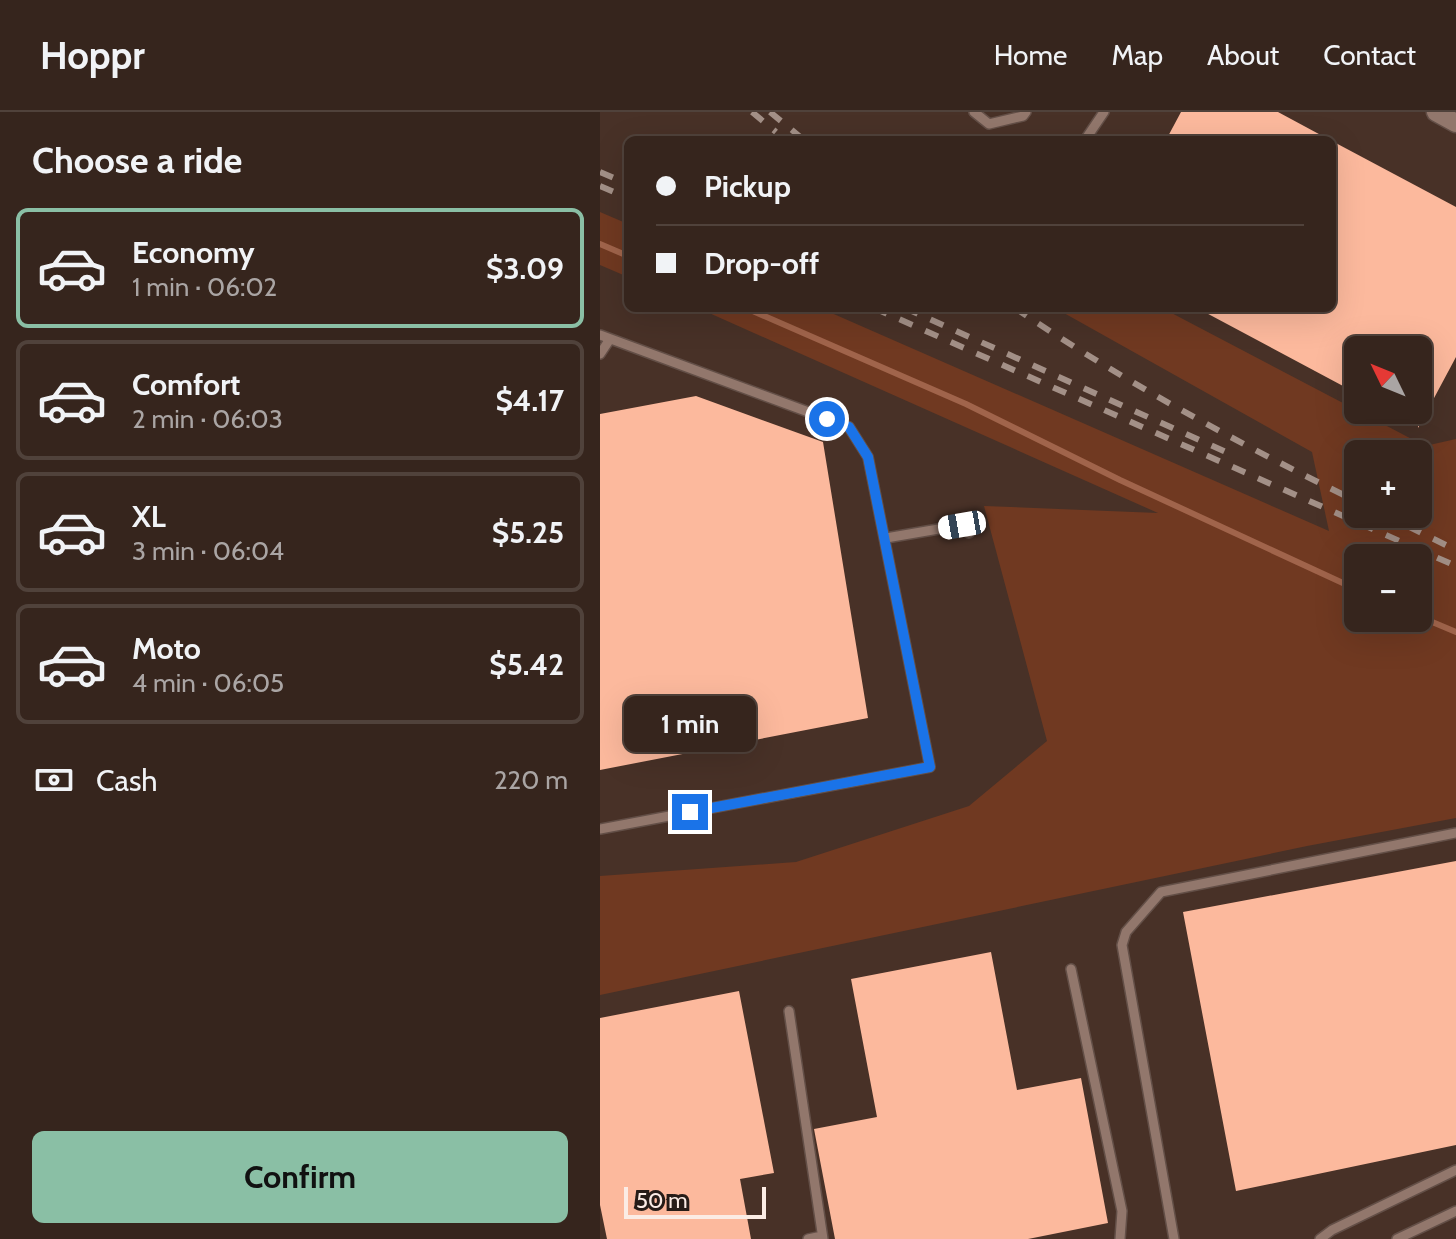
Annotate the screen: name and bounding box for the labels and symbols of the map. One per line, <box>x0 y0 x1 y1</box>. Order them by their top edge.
north arrow <box>1344 336 1432 424</box>
route start <box>809 401 845 437</box>
car <box>936 509 988 541</box>
callout: 1 min <box>624 696 756 752</box>
route end <box>672 794 708 830</box>
scale bar <box>624 1183 766 1219</box>

